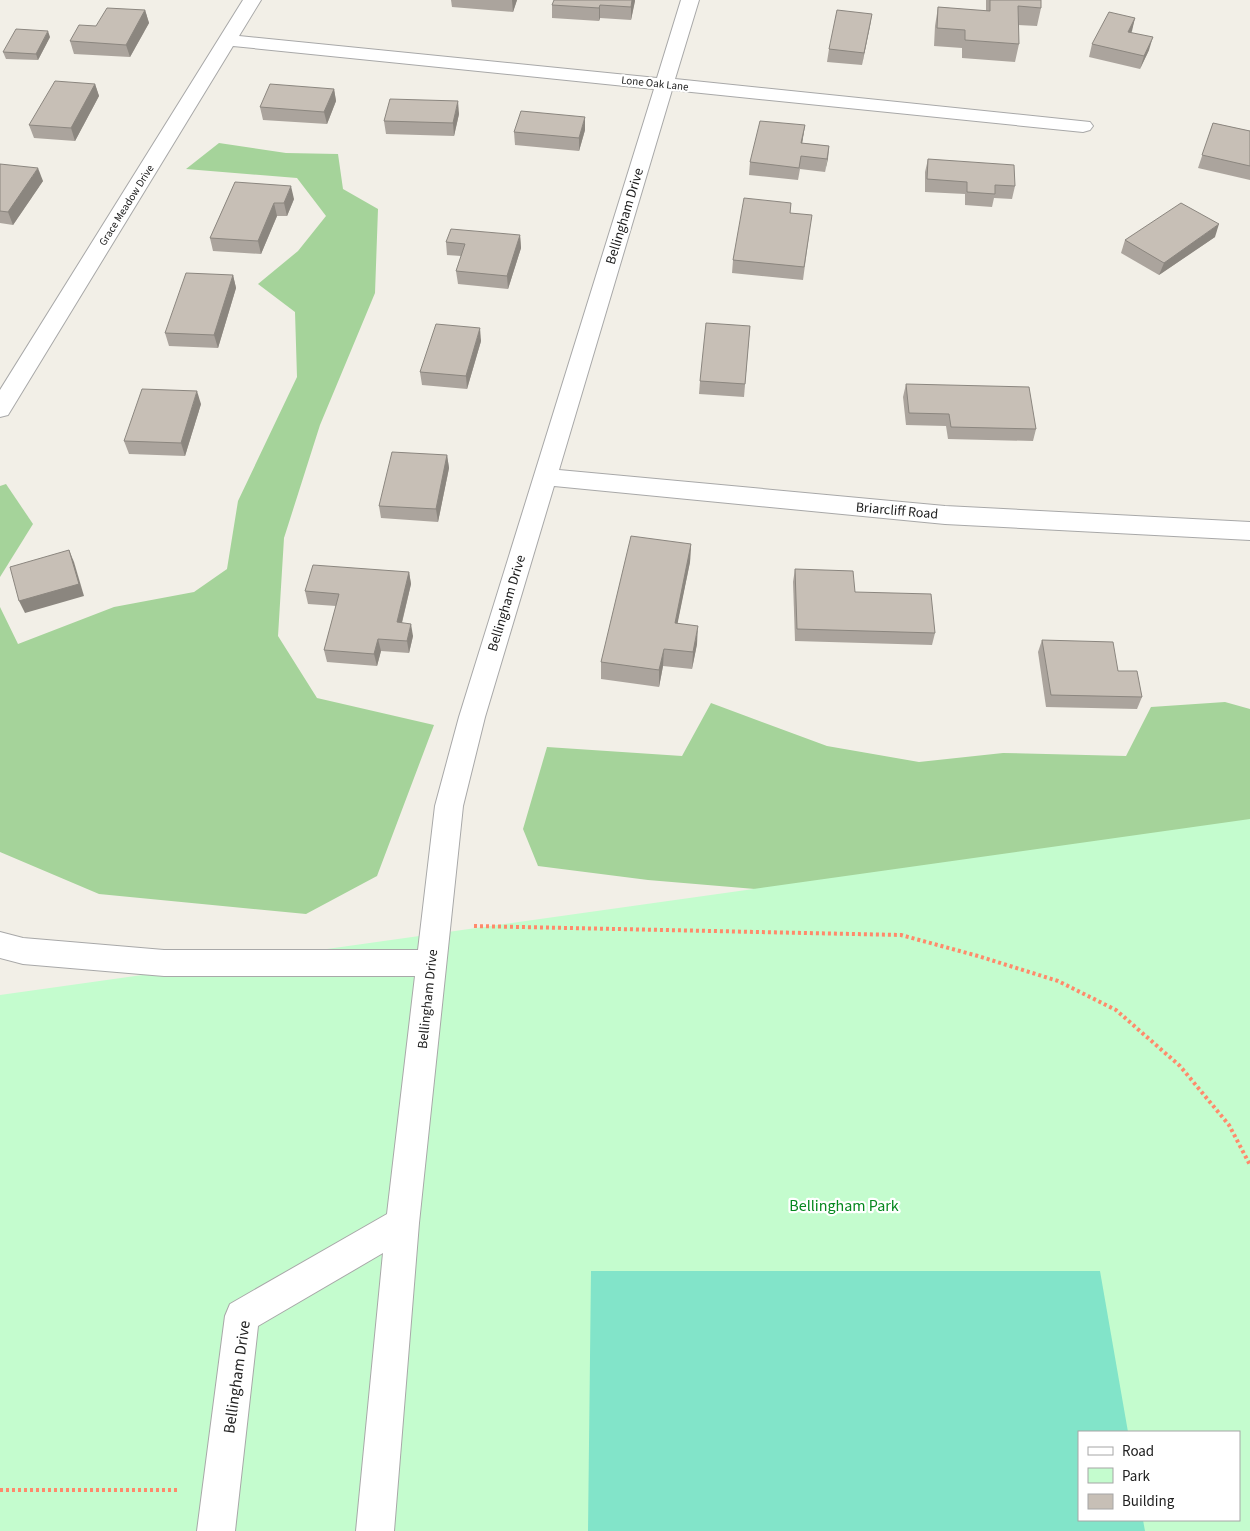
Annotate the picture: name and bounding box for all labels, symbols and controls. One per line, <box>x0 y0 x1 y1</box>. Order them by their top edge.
street label: Lone Oak Lane <box>620 72 690 95</box>
street label: Grace Meadow Drive <box>95 161 158 249</box>
street label: Bellingham Drive <box>601 166 649 267</box>
street label: Briarcliff Road <box>855 497 939 525</box>
street label: Bellingham Drive <box>483 553 531 654</box>
street label: Bellingham Drive <box>413 948 443 1050</box>
park label: Bellingham Park <box>789 1195 899 1217</box>
street label: Bellingham Drive <box>218 1319 256 1435</box>
legend <box>1078 1431 1240 1521</box>
text: Road <box>1122 1441 1154 1462</box>
text: Park <box>1122 1466 1151 1487</box>
text: Building <box>1122 1491 1175 1512</box>

